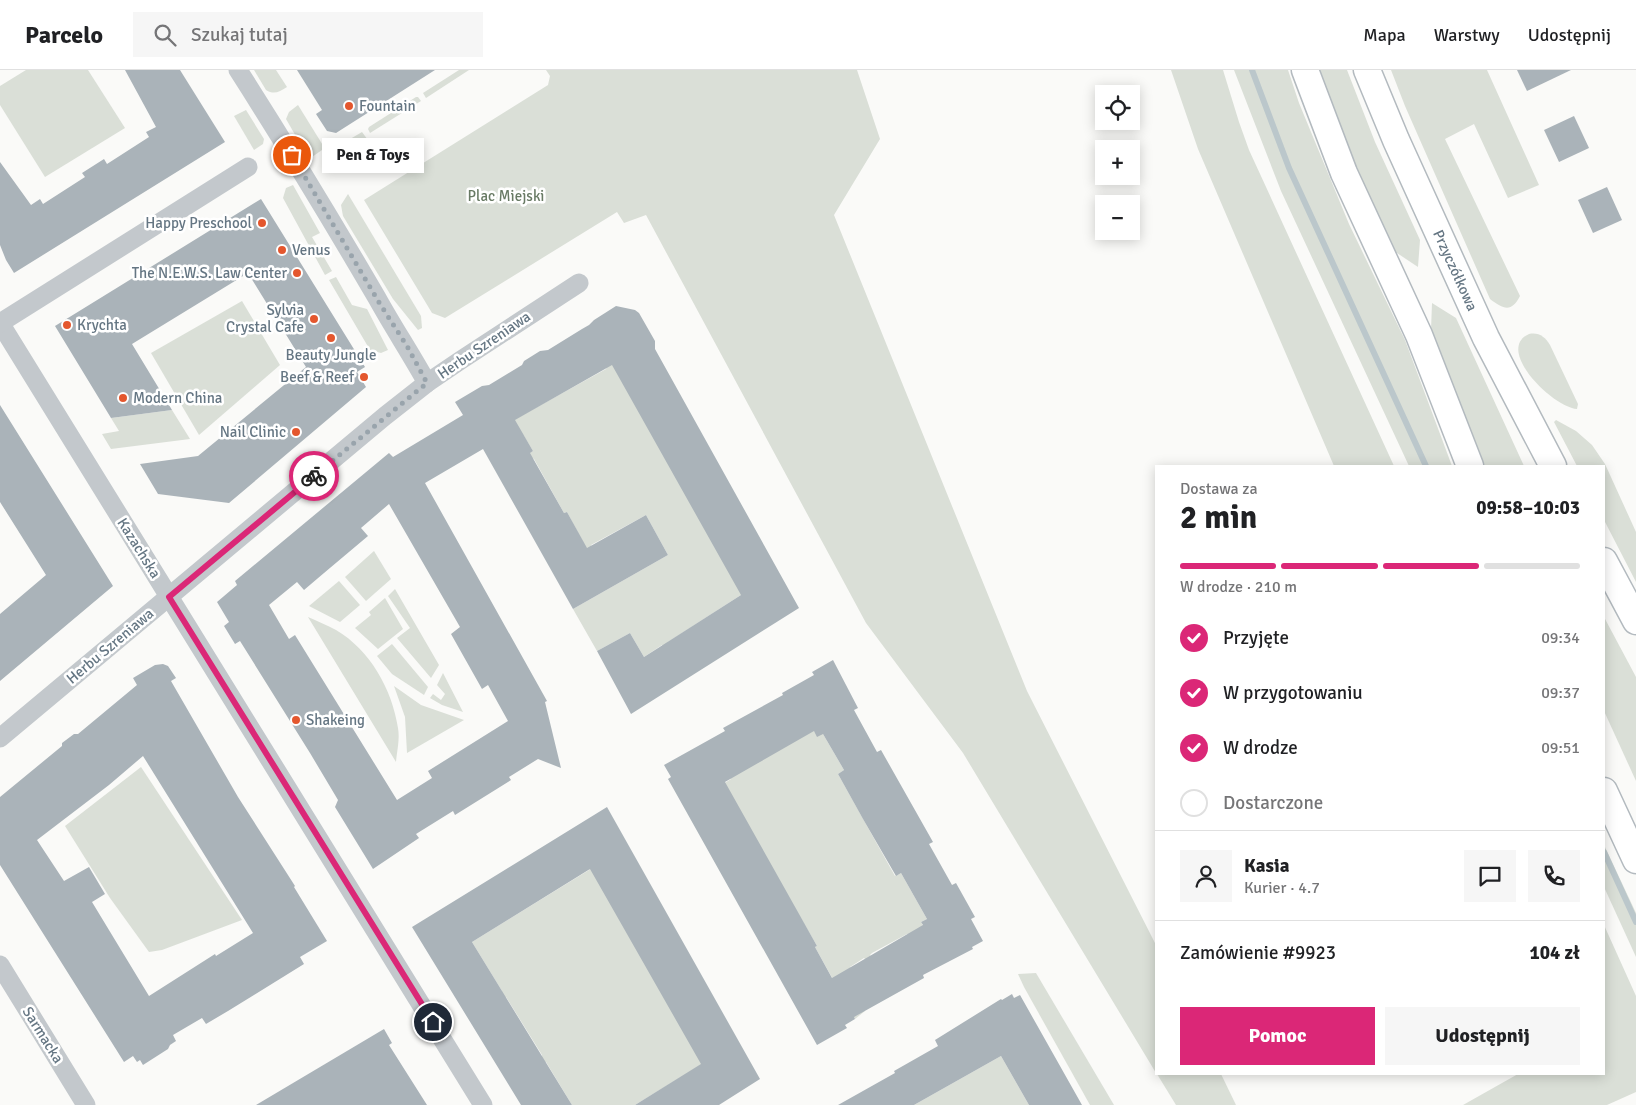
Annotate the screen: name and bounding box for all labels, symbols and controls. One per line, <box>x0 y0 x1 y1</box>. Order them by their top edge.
search box <box>133 12 483 57</box>
text: Parcelo <box>25 20 103 50</box>
icon: search <box>151 21 179 49</box>
text: Szukaj tutaj <box>191 23 288 47</box>
text: Mapa <box>1363 24 1406 46</box>
text: Warstwy <box>1434 24 1500 46</box>
text: Udostępnij <box>1528 24 1611 46</box>
map controls <box>1095 85 1140 240</box>
button: locate <box>1095 85 1140 130</box>
place label: Fountain <box>359 97 416 115</box>
marker: Fountain <box>343 100 355 112</box>
pin <box>271 134 313 176</box>
callout: Pen & Toys <box>322 138 424 172</box>
button: + <box>1095 140 1140 185</box>
icon: bag <box>278 141 306 169</box>
text: Pen & Toys <box>336 145 410 165</box>
park label: Plac Miejski <box>468 187 544 205</box>
button: − <box>1095 195 1140 240</box>
place label: Happy Preschool <box>145 214 252 232</box>
marker: Happy Preschool <box>256 217 268 229</box>
street label: Przyczółkowa <box>1429 227 1481 314</box>
place label: Venus <box>292 241 331 259</box>
marker: Venus <box>276 244 288 256</box>
place label: The N.E.W.S. Law Center <box>132 264 287 282</box>
marker: The N.E.W.S. Law Center <box>291 267 303 279</box>
place label: Sylvia Crystal Cafe <box>226 301 304 336</box>
street label: Herbu Szreniawa <box>434 307 534 383</box>
marker: Sylvia Crystal Cafe <box>308 313 320 325</box>
place label: Krychta <box>77 316 127 334</box>
marker: Krychta <box>61 319 73 331</box>
marker: Beauty Jungle <box>325 332 337 344</box>
place label: Beauty Jungle <box>286 346 376 364</box>
place label: Beef & Reef <box>280 368 355 386</box>
marker: Beef & Reef <box>358 371 370 383</box>
place label: Modern China <box>133 389 222 407</box>
marker: Modern China <box>117 392 129 404</box>
place label: Nail Clinic <box>220 423 286 441</box>
marker: Nail Clinic <box>290 426 302 438</box>
courier <box>289 451 339 501</box>
icon: bike <box>300 462 328 490</box>
text: Dostawa za <box>1180 479 1258 499</box>
text: 09:58–10:03 <box>1476 496 1580 520</box>
text: 2 min <box>1180 498 1257 537</box>
street label: Kazachska <box>113 515 165 581</box>
text: W drodze · 210 m <box>1180 577 1297 597</box>
street label: Herbu Szreniawa <box>63 604 157 688</box>
icon: check <box>1180 624 1208 652</box>
text: Przyjęte <box>1223 626 1289 650</box>
text: 09:34 <box>1541 628 1580 648</box>
icon: check <box>1180 679 1208 707</box>
text: W przygotowaniu <box>1223 681 1363 705</box>
text: 09:37 <box>1541 683 1580 703</box>
place label: Shakeing <box>306 711 365 729</box>
marker: Shakeing <box>290 714 302 726</box>
icon: check <box>1180 734 1208 762</box>
text: W drodze <box>1223 736 1298 760</box>
text: 09:51 <box>1541 738 1580 758</box>
text: Dostarczone <box>1223 791 1323 815</box>
button: person <box>1180 850 1232 902</box>
button: chat <box>1464 850 1516 902</box>
button: phone <box>1528 850 1580 902</box>
text: Kasia <box>1244 854 1289 878</box>
text: Kurier · 4.7 <box>1244 878 1320 898</box>
text: Zamówienie #9923 <box>1180 941 1336 965</box>
text: 104 zł <box>1530 941 1580 965</box>
pin <box>412 1001 454 1043</box>
street label: Sarmacka <box>19 1003 67 1067</box>
button: Pomoc <box>1180 1007 1375 1065</box>
button: Udostępnij <box>1385 1007 1580 1065</box>
icon: home <box>419 1008 447 1036</box>

